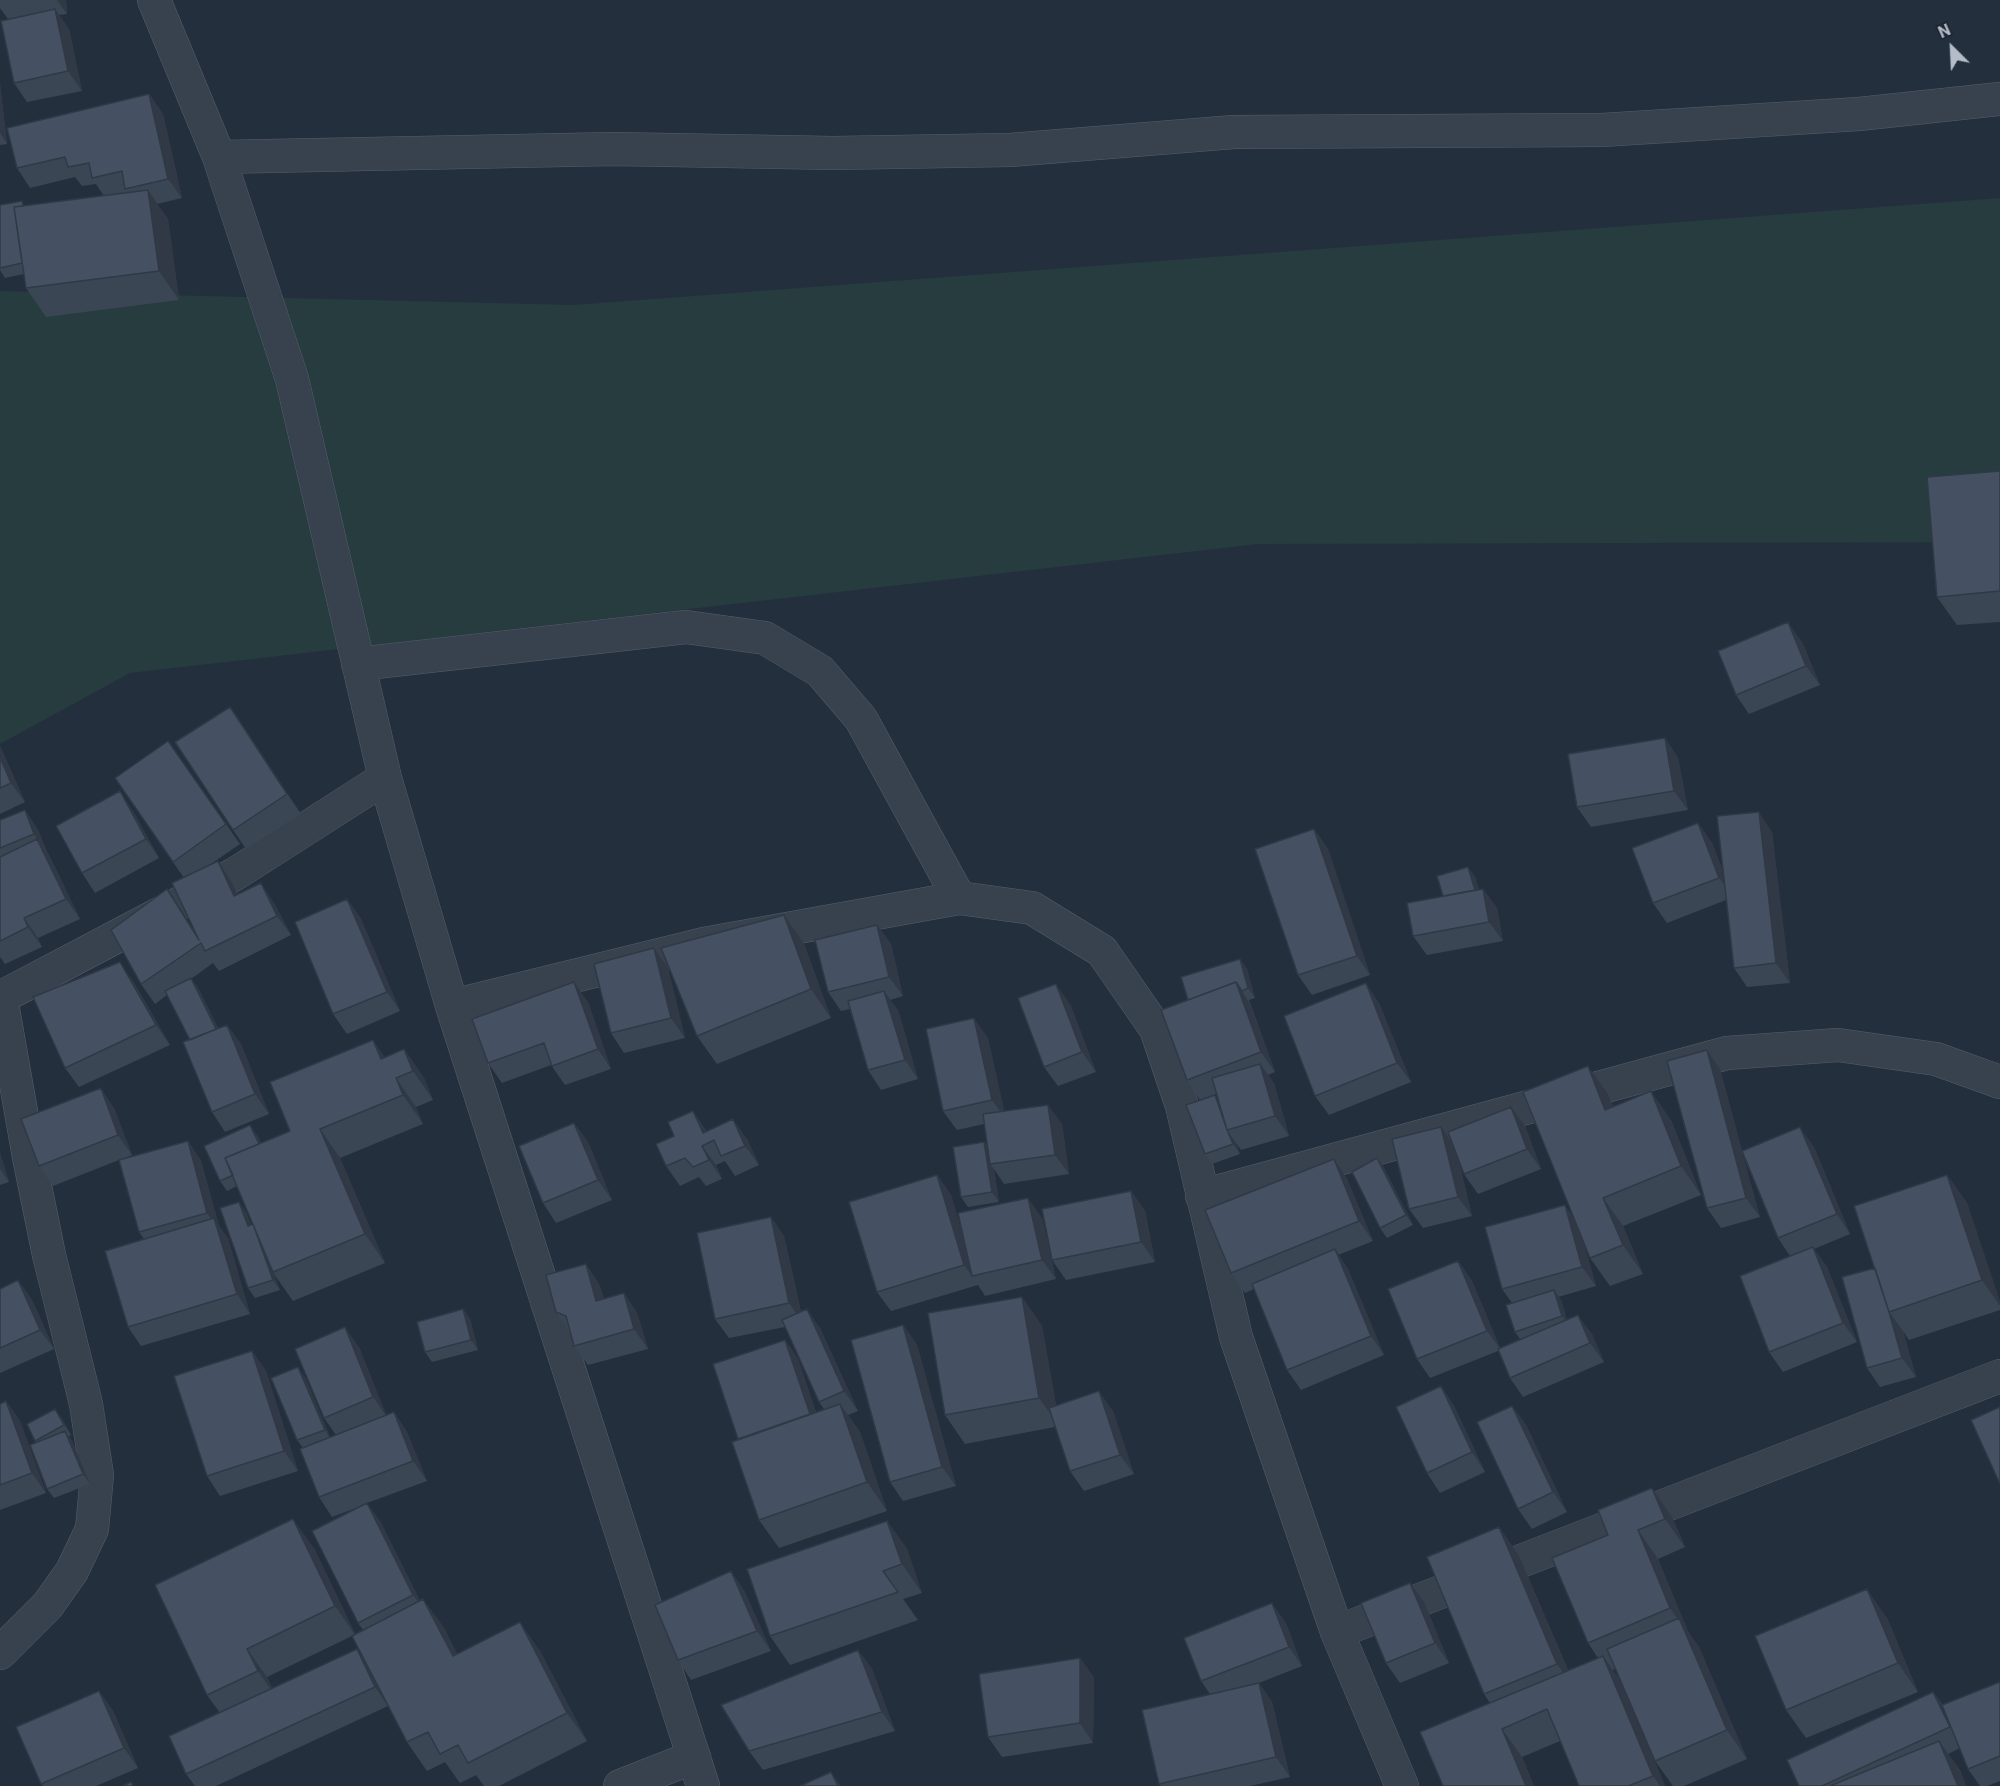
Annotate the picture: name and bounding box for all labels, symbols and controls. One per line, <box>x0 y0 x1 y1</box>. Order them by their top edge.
north arrow <box>1922 18 1982 78</box>
text: N <box>1935 20 1953 42</box>

